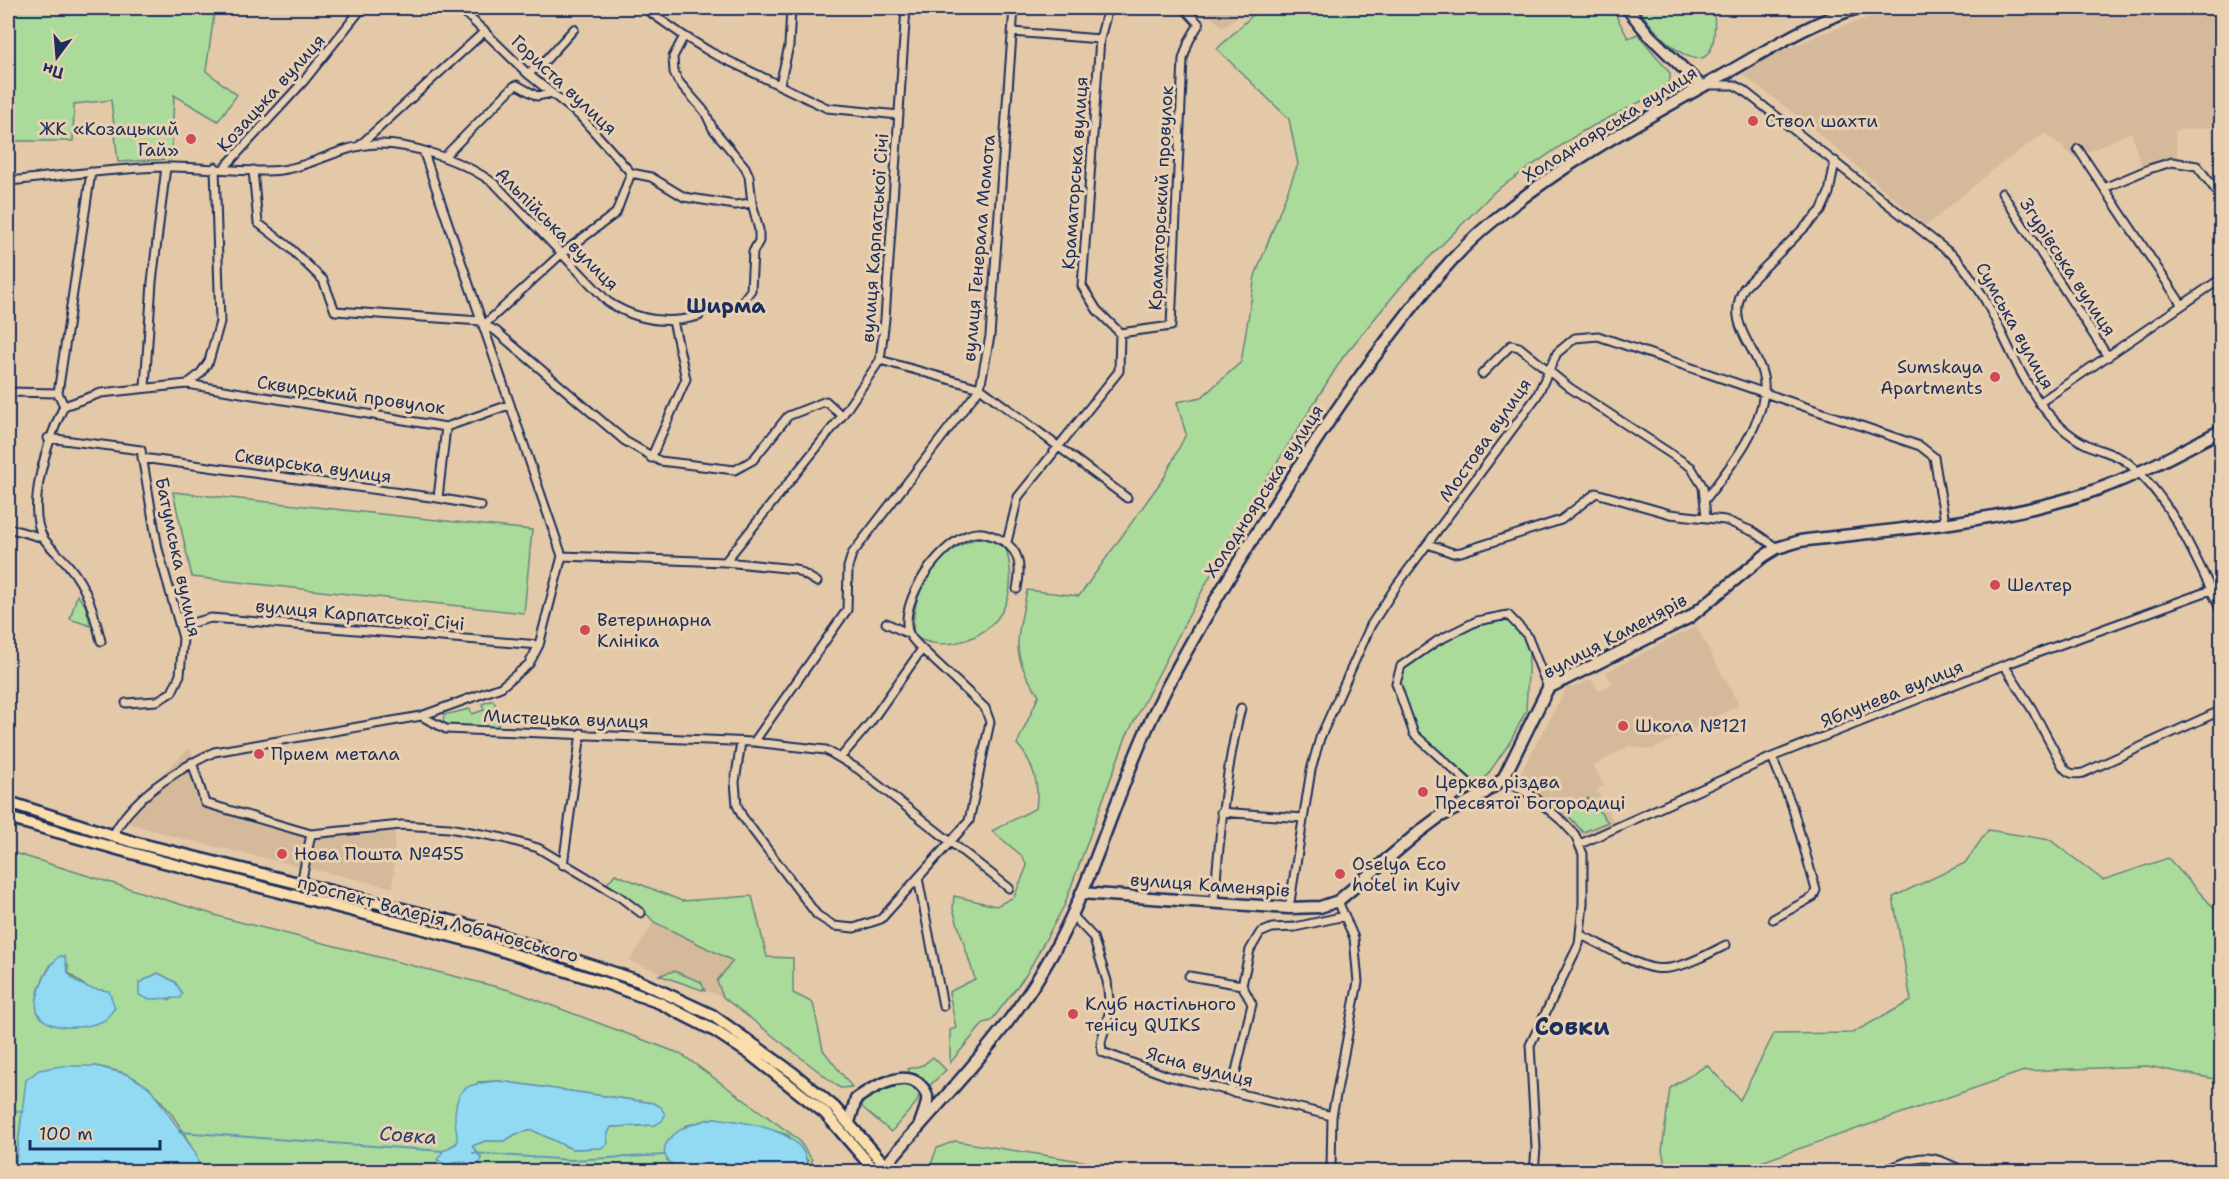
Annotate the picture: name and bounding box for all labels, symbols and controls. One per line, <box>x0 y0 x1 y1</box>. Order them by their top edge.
north arrow <box>27 27 87 87</box>
street label: Козацька вулиця <box>212 29 330 157</box>
street label: Гориста вулиця <box>506 30 622 140</box>
text: Пн <box>40 58 66 84</box>
street label: Холодноярська вулиця <box>1518 60 1702 188</box>
street label: Краматорська вулиця <box>1056 76 1094 270</box>
street label: Краматорський провулок <box>1143 85 1179 311</box>
place label: Ствол шахти <box>1765 109 1878 133</box>
marker: Ствол шахти <box>1746 114 1760 128</box>
place label: ЖК «Козацький Гай» <box>39 117 179 162</box>
marker: ЖК «Козацький Гай» <box>184 132 198 146</box>
street label: вулиця Карпатської Січі <box>856 132 894 344</box>
street label: вулиця Генерала Момота <box>957 133 1001 363</box>
street label: Альпійська вулиця <box>490 162 624 296</box>
street label: Згурівська вулиця <box>2014 193 2122 341</box>
street label: Сумська вулиця <box>1970 258 2060 394</box>
district label: Ширма <box>686 292 766 320</box>
place label: Sumskaya Apartments <box>1880 355 1983 400</box>
street label: Сквирський провулок <box>255 370 447 420</box>
marker: Sumskaya Apartments <box>1988 370 2002 384</box>
street label: Мостова вулиця <box>1433 373 1537 507</box>
street label: Холодноярська вулиця <box>1199 400 1329 582</box>
street label: Сквирська вулиця <box>233 443 393 489</box>
street label: Батумська вулиця <box>149 475 207 639</box>
place label: Шелтер <box>2007 573 2072 597</box>
marker: Шелтер <box>1988 578 2002 592</box>
street label: вулиця Каменярів <box>1539 588 1691 684</box>
street label: вулиця Карпатської Січі <box>254 594 466 636</box>
place label: Ветеринарна Клініка <box>597 608 711 653</box>
marker: Ветеринарна Клініка <box>578 623 592 637</box>
street label: Яблунева вулиця <box>1817 654 1967 734</box>
street label: Мистецька вулиця <box>483 704 649 734</box>
place label: Школа №121 <box>1635 714 1747 738</box>
marker: Школа №121 <box>1616 719 1630 733</box>
place label: Прием метала <box>271 742 400 766</box>
marker: Прием метала <box>252 747 266 761</box>
place label: Церква різдва Пресвятої Богородиці <box>1435 770 1626 815</box>
marker: Церква різдва Пресвятої Богородиці <box>1416 785 1430 799</box>
place label: Нова Пошта №455 <box>294 842 464 866</box>
marker: Нова Пошта №455 <box>275 847 289 861</box>
place label: Oselya Eco hotel in Kyiv <box>1352 852 1460 897</box>
street label: вулиця Каменярів <box>1129 867 1291 903</box>
marker: Oselya Eco hotel in Kyiv <box>1333 867 1347 881</box>
street label: проспект Валерія Лобановського <box>295 870 581 968</box>
place label: Клуб настільного тенісу QUIKS <box>1085 992 1236 1037</box>
marker: Клуб настільного тенісу QUIKS <box>1066 1007 1080 1021</box>
district label: Совки <box>1534 1011 1610 1043</box>
street label: Ясна вулиця <box>1144 1041 1256 1093</box>
scale bar <box>30 1113 160 1151</box>
water label: Совка <box>378 1120 438 1150</box>
text: 100 m <box>39 1122 93 1146</box>

